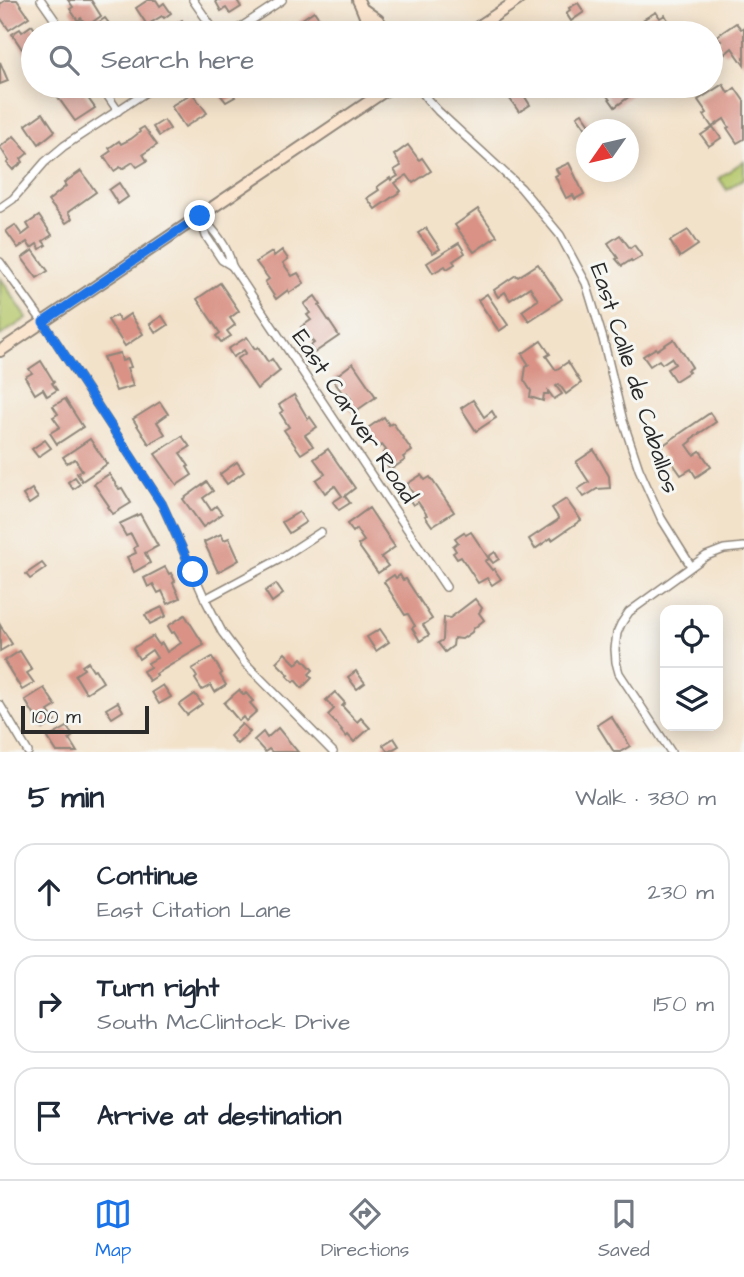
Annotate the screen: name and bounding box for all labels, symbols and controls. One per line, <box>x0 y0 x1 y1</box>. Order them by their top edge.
search box <box>21 21 723 98</box>
icon: search <box>45 41 83 79</box>
text: Search here <box>101 42 254 78</box>
north arrow <box>576 119 639 182</box>
route end <box>184 200 215 231</box>
street label: East Calle de Caballos <box>581 259 687 498</box>
street label: East Carver Road <box>283 323 425 510</box>
route start <box>177 556 208 587</box>
map controls <box>660 605 723 731</box>
button: locate <box>660 605 723 668</box>
button: layers <box>660 668 723 731</box>
scale bar <box>21 703 149 735</box>
text: 100 m <box>32 704 81 731</box>
text: 5 min <box>28 777 104 819</box>
text: Walk · 380 m <box>575 782 716 814</box>
text: Continue <box>97 858 198 894</box>
icon: ahead <box>30 873 68 911</box>
text: 230 m <box>648 876 714 908</box>
text: East Citation Lane <box>97 894 291 926</box>
text: Turn right <box>97 970 219 1006</box>
icon: right <box>30 985 68 1023</box>
text: 150 m <box>653 988 714 1020</box>
text: South McClintock Drive <box>97 1006 350 1038</box>
icon: arrive <box>30 1097 68 1135</box>
text: Arrive at destination <box>97 1098 342 1134</box>
tab: Map <box>94 1195 132 1264</box>
tab: Directions <box>321 1195 409 1264</box>
tab: Saved <box>598 1195 650 1264</box>

